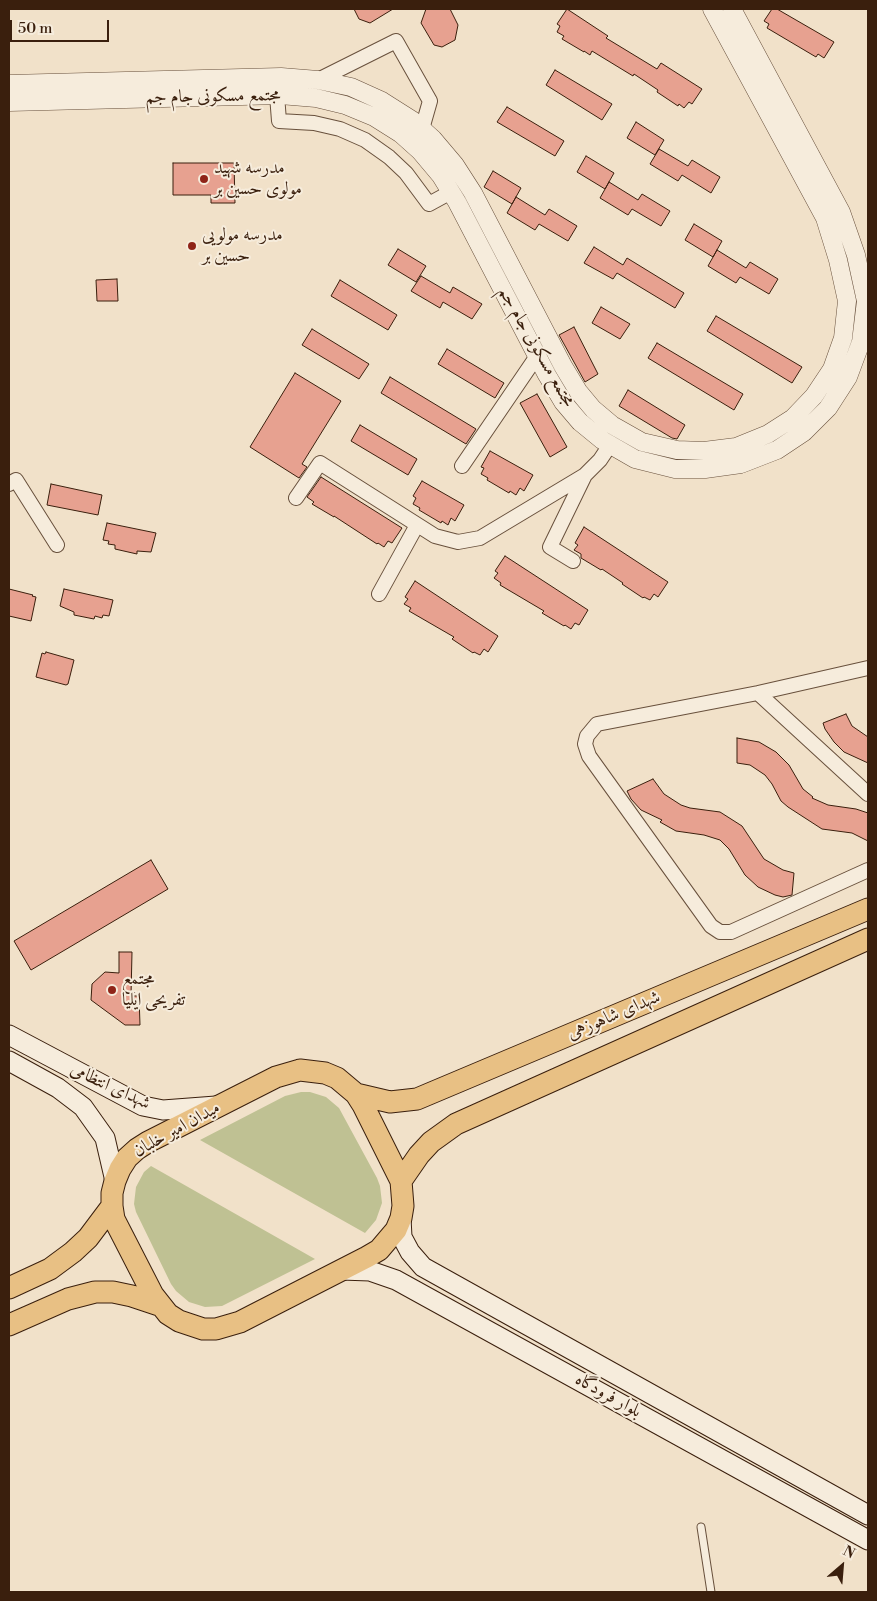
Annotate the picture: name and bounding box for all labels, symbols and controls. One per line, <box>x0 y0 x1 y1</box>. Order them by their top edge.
scale bar <box>12 10 111 42</box>
text: 50 m <box>18 19 52 38</box>
street label: مجتمع مسکونی جام جم <box>145 85 281 109</box>
place label: مدرسه شهید مولوی حسین بر <box>214 158 302 200</box>
marker: مدرسه شهید مولوی حسین بر <box>198 173 210 185</box>
place label: مدرسه مولویی حسین بر <box>202 225 283 268</box>
marker: مدرسه مولویی حسین بر <box>186 240 198 252</box>
street label: مجتمع مسکونی جام جم <box>493 283 579 411</box>
place label: مجتمع تفریحی ایلیا <box>122 969 185 1012</box>
marker: مجتمع تفریحی ایلیا <box>106 984 118 996</box>
street label: شهدای شاهوزهی <box>564 987 664 1045</box>
street label: شهدای انتظامی <box>67 1059 153 1115</box>
street label: میدان امیر خلبان <box>130 1097 224 1163</box>
street label: بلوار فرودگاه <box>571 1369 645 1423</box>
north arrow <box>817 1541 867 1591</box>
text: N <box>840 1542 858 1563</box>

